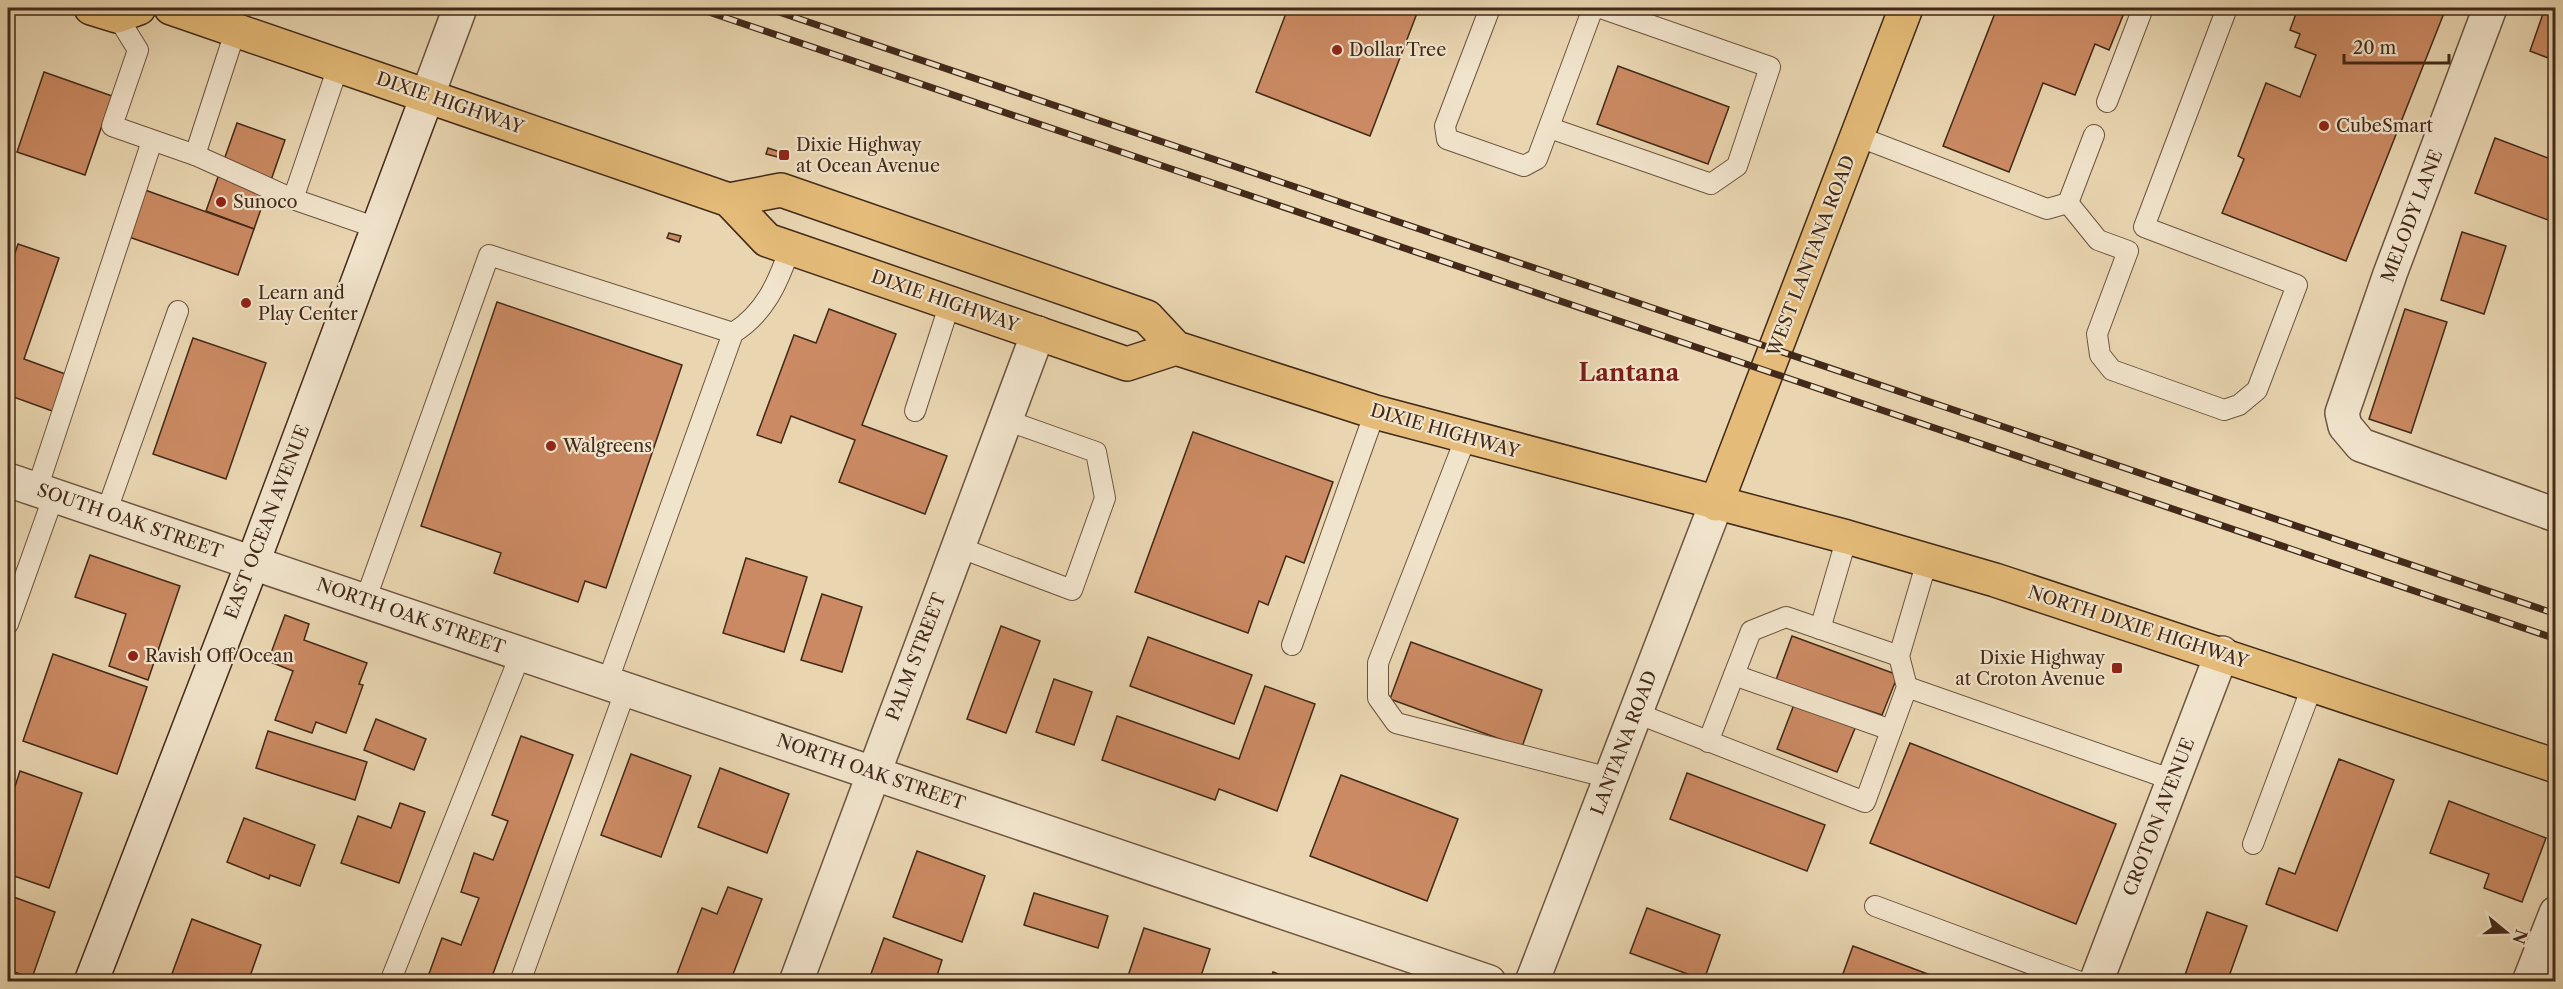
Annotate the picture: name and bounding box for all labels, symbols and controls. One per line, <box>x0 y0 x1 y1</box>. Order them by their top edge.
scale bar <box>2344 27 2449 65</box>
text: 20 m <box>2353 37 2397 59</box>
place label: Dollar Tree <box>1349 39 1446 61</box>
marker: Dollar Tree <box>1330 43 1344 57</box>
street label: DIXIE HIGHWAY <box>373 67 528 139</box>
place label: CubeSmart <box>2336 115 2434 137</box>
marker: CubeSmart <box>2317 119 2331 133</box>
place label: Dixie Highway at Ocean Avenue <box>796 134 940 177</box>
street label: MELODY LANE <box>2377 147 2447 285</box>
marker: Dixie Highway at Ocean Avenue <box>777 148 791 162</box>
street label: WEST LANTANA ROAD <box>1762 152 1860 361</box>
place label: Sunoco <box>233 191 298 213</box>
marker: Sunoco <box>214 195 228 209</box>
street label: DIXIE HIGHWAY <box>868 265 1023 337</box>
place label: Learn and Play Center <box>258 282 358 325</box>
marker: Learn and Play Center <box>239 296 253 310</box>
district label: Lantana <box>1579 358 1680 387</box>
street label: DIXIE HIGHWAY <box>1368 399 1523 463</box>
street label: EAST OCEAN AVENUE <box>220 422 314 622</box>
place label: Walgreens <box>562 435 652 457</box>
marker: Walgreens <box>544 439 558 453</box>
street label: SOUTH OAK STREET <box>34 479 226 563</box>
street label: NORTH OAK STREET <box>314 573 509 659</box>
street label: NORTH DIXIE HIGHWAY <box>2025 581 2252 673</box>
street label: PALM STREET <box>882 590 951 724</box>
place label: Ravish Off Ocean <box>145 645 294 667</box>
place label: Dixie Highway at Croton Avenue <box>1955 647 2106 690</box>
marker: Ravish Off Ocean <box>126 649 140 663</box>
marker: Dixie Highway at Croton Avenue <box>2110 661 2124 675</box>
street label: LANTANA ROAD <box>1586 668 1662 818</box>
street label: NORTH OAK STREET <box>774 729 969 815</box>
street label: CROTON AVENUE <box>2119 735 2199 899</box>
north arrow <box>2476 902 2536 962</box>
text: N <box>2508 927 2532 947</box>

